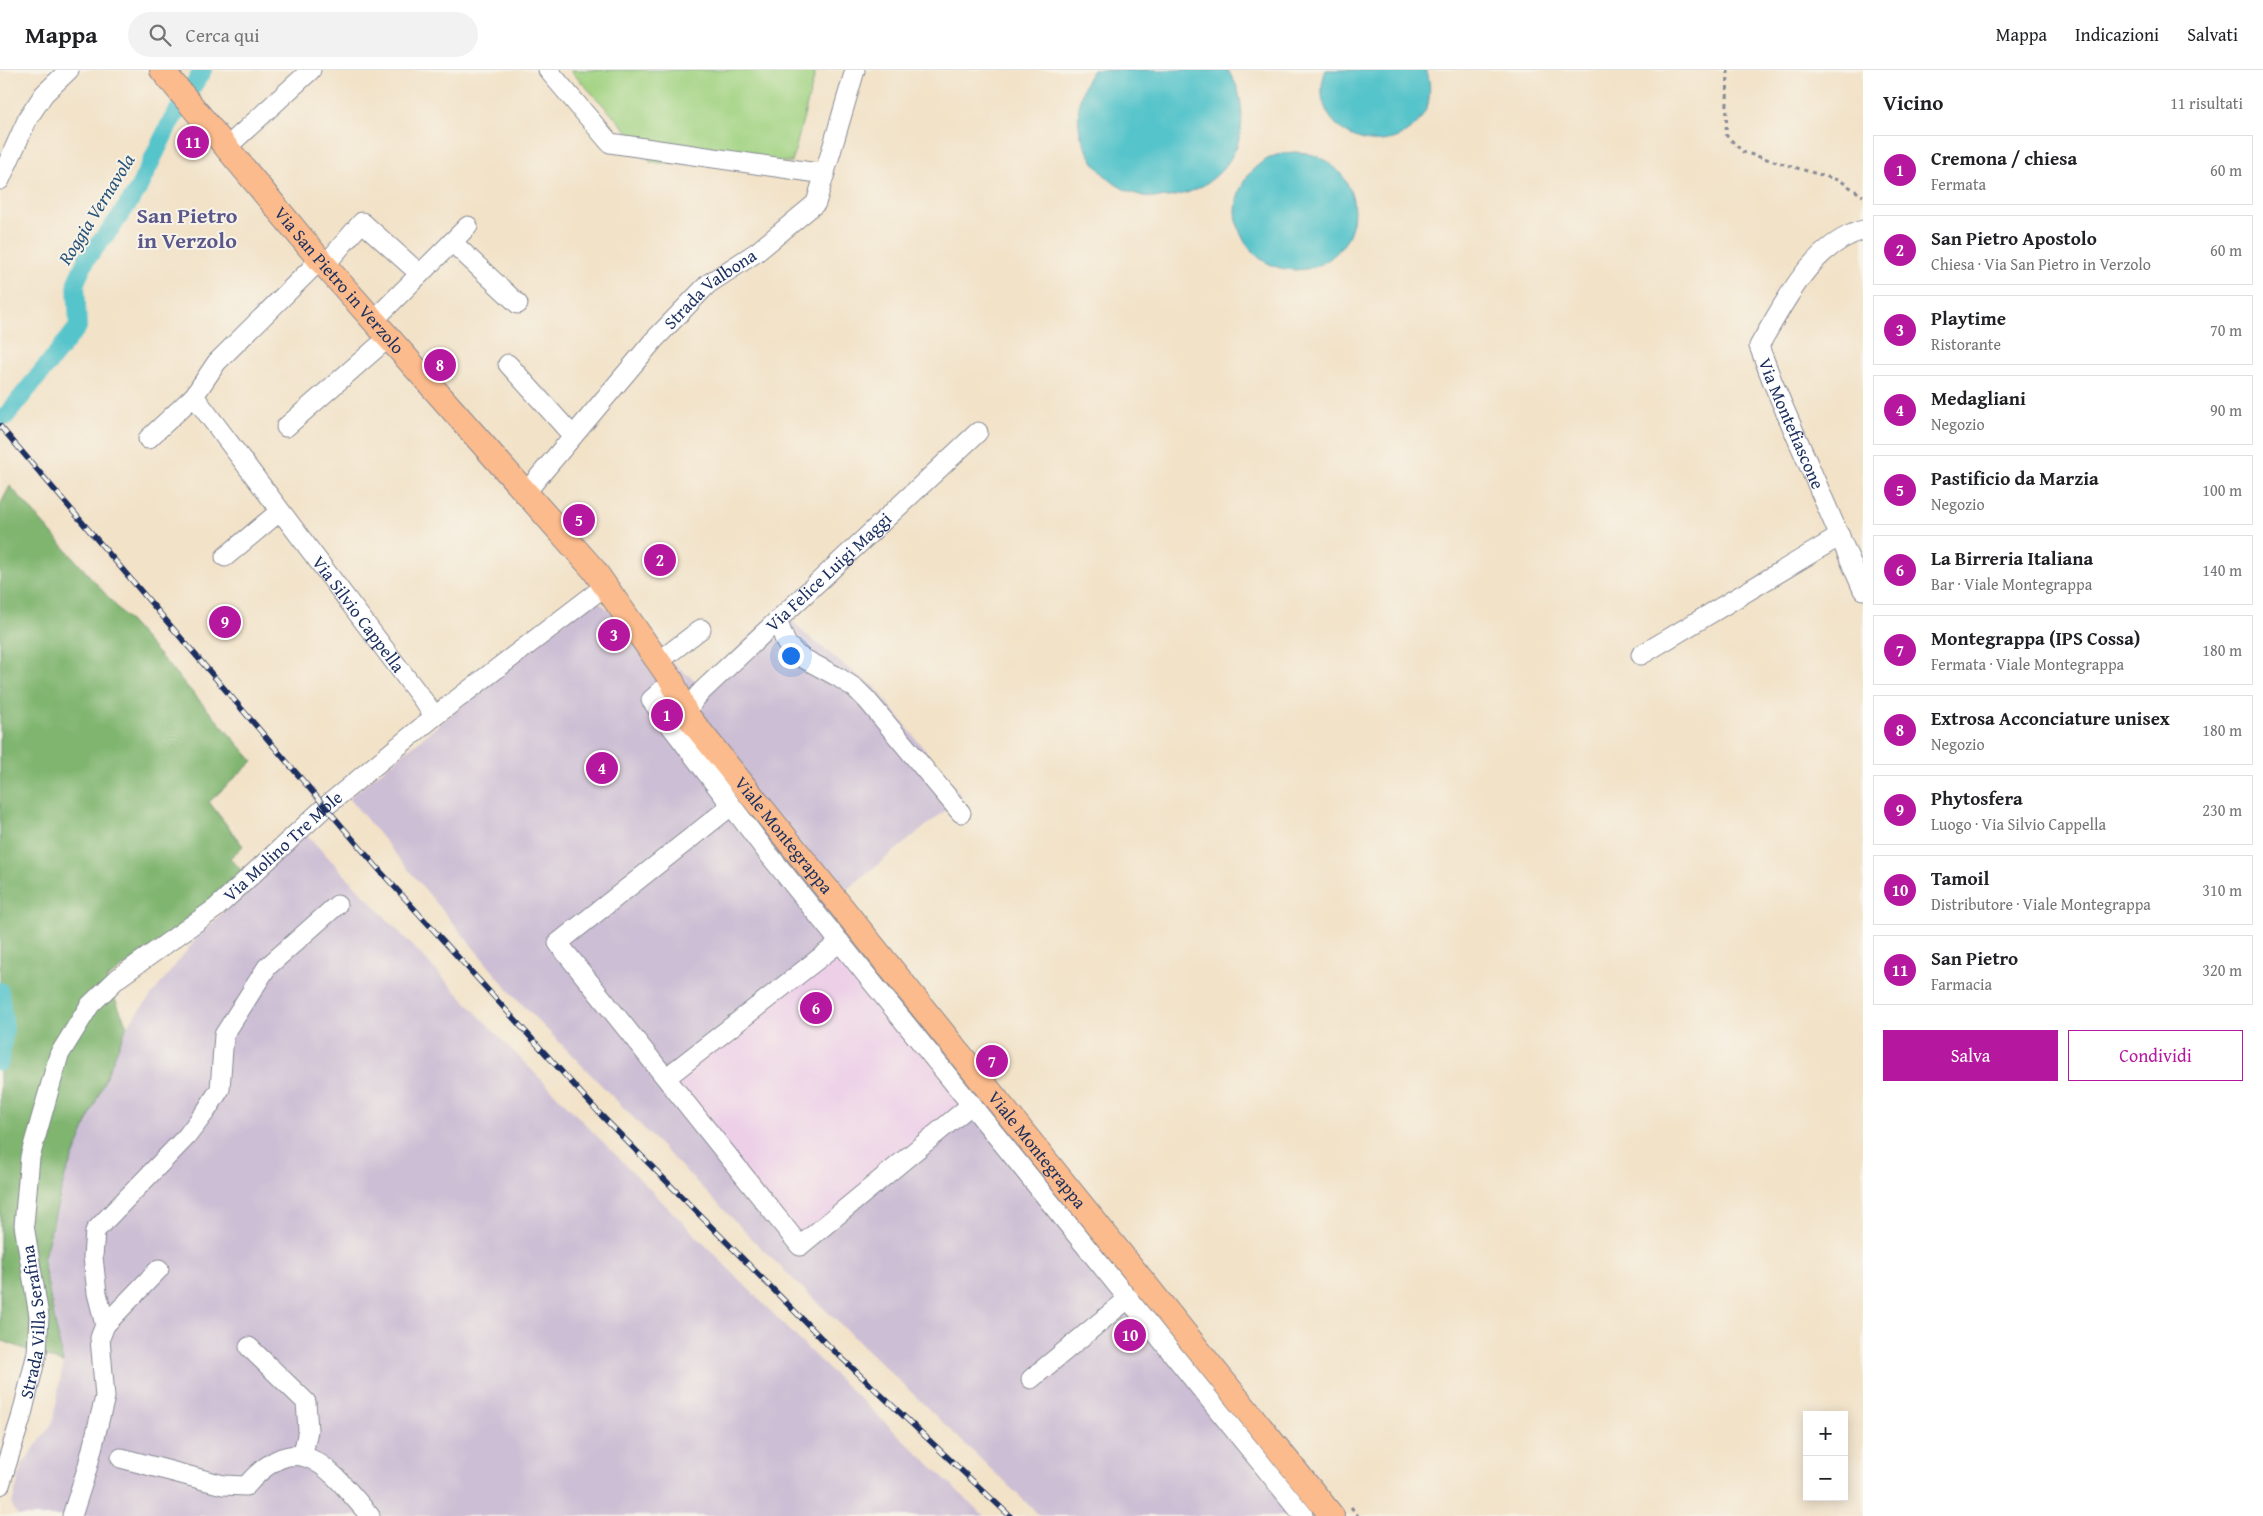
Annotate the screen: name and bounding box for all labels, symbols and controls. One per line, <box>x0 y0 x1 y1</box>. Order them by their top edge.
search box <box>128 12 478 57</box>
text: Mappa <box>25 17 98 52</box>
icon: search <box>146 21 174 49</box>
text: Cerca qui <box>186 21 260 49</box>
text: Mappa <box>1996 21 2047 48</box>
text: Indicazioni <box>2075 21 2159 48</box>
text: Salvati <box>2187 21 2238 48</box>
text: Vicino <box>1883 87 1943 118</box>
text: 11 risultati <box>2170 91 2243 115</box>
pin: 11 <box>177 123 209 161</box>
text: Cremona / chiesa <box>1931 144 2077 172</box>
water label: Roggia Vernavola <box>50 148 141 271</box>
text: 1 <box>1896 158 1904 182</box>
text: 60 m <box>2210 158 2242 182</box>
text: Fermata <box>1931 172 1986 196</box>
district label: San Pietro in Verzolo <box>137 199 238 256</box>
street label: Via San Pietro in Verzolo <box>268 200 411 360</box>
text: San Pietro Apostolo <box>1931 224 2097 252</box>
text: 2 <box>1896 238 1904 262</box>
text: 60 m <box>2210 238 2242 262</box>
street label: Strada Valbona <box>657 242 762 335</box>
text: Chiesa · Via San Pietro in Verzolo <box>1931 252 2151 276</box>
text: Playtime <box>1931 304 2006 332</box>
text: 3 <box>1896 318 1904 342</box>
text: 70 m <box>2210 318 2242 342</box>
text: Ristorante <box>1931 332 2001 356</box>
pin: 8 <box>424 346 456 384</box>
street label: Via Montefiascone <box>1752 354 1832 493</box>
text: Medagliani <box>1931 384 2026 412</box>
text: 4 <box>1896 398 1904 422</box>
text: 90 m <box>2210 398 2242 422</box>
text: Negozio <box>1931 412 1985 436</box>
text: Pastificio da Marzia <box>1931 464 2099 492</box>
text: 5 <box>1896 478 1904 502</box>
text: 100 m <box>2202 478 2242 502</box>
text: Negozio <box>1931 492 1985 516</box>
pin: 5 <box>563 501 595 539</box>
street label: Via Felice Luigi Maggi <box>759 506 898 638</box>
pin: 2 <box>644 541 676 579</box>
text: La Birreria Italiana <box>1931 544 2093 572</box>
street label: Via Silvio Cappella <box>306 550 412 678</box>
text: 6 <box>1896 558 1904 582</box>
text: 140 m <box>2202 558 2242 582</box>
text: Bar · Viale Montegrappa <box>1931 572 2092 596</box>
pin: 9 <box>209 603 241 641</box>
pin: 3 <box>598 616 630 654</box>
text: Montegrappa (IPS Cossa) <box>1931 624 2140 652</box>
text: 7 <box>1896 638 1904 662</box>
text: 180 m <box>2202 638 2242 662</box>
your location <box>778 643 804 669</box>
text: Fermata · Viale Montegrappa <box>1931 652 2124 676</box>
pin: 1 <box>651 696 683 734</box>
text: Extrosa Acconciature unisex <box>1931 704 2170 732</box>
text: 8 <box>1896 718 1904 742</box>
text: 180 m <box>2202 718 2242 742</box>
text: Negozio <box>1931 732 1985 756</box>
pin: 4 <box>586 749 618 787</box>
street label: Viale Montegrappa <box>728 770 840 900</box>
street label: Via Molino Tre Mole <box>217 784 348 908</box>
text: Phytosfera <box>1931 784 2023 812</box>
text: 9 <box>1896 798 1904 822</box>
text: 230 m <box>2202 798 2242 822</box>
text: Luogo · Via Silvio Cappella <box>1931 812 2106 836</box>
text: Tamoil <box>1931 864 1989 892</box>
text: 10 <box>1892 878 1908 902</box>
text: 310 m <box>2202 878 2242 902</box>
text: Distributore · Viale Montegrappa <box>1931 892 2151 916</box>
text: San Pietro <box>1931 944 2018 972</box>
text: 11 <box>1892 958 1908 982</box>
text: 320 m <box>2202 958 2242 982</box>
text: Farmacia <box>1931 972 1992 996</box>
pin: 6 <box>800 989 832 1027</box>
button: Salva <box>1883 1030 2058 1081</box>
button: Condividi <box>2068 1030 2243 1081</box>
pin: 7 <box>976 1042 1008 1080</box>
street label: Viale Montegrappa <box>982 1085 1094 1215</box>
street label: Strada Villa Serafina <box>12 1243 52 1401</box>
pin: 10 <box>1114 1316 1146 1354</box>
map controls <box>1803 1411 1848 1501</box>
button: + <box>1803 1411 1848 1456</box>
button: − <box>1803 1456 1848 1501</box>

